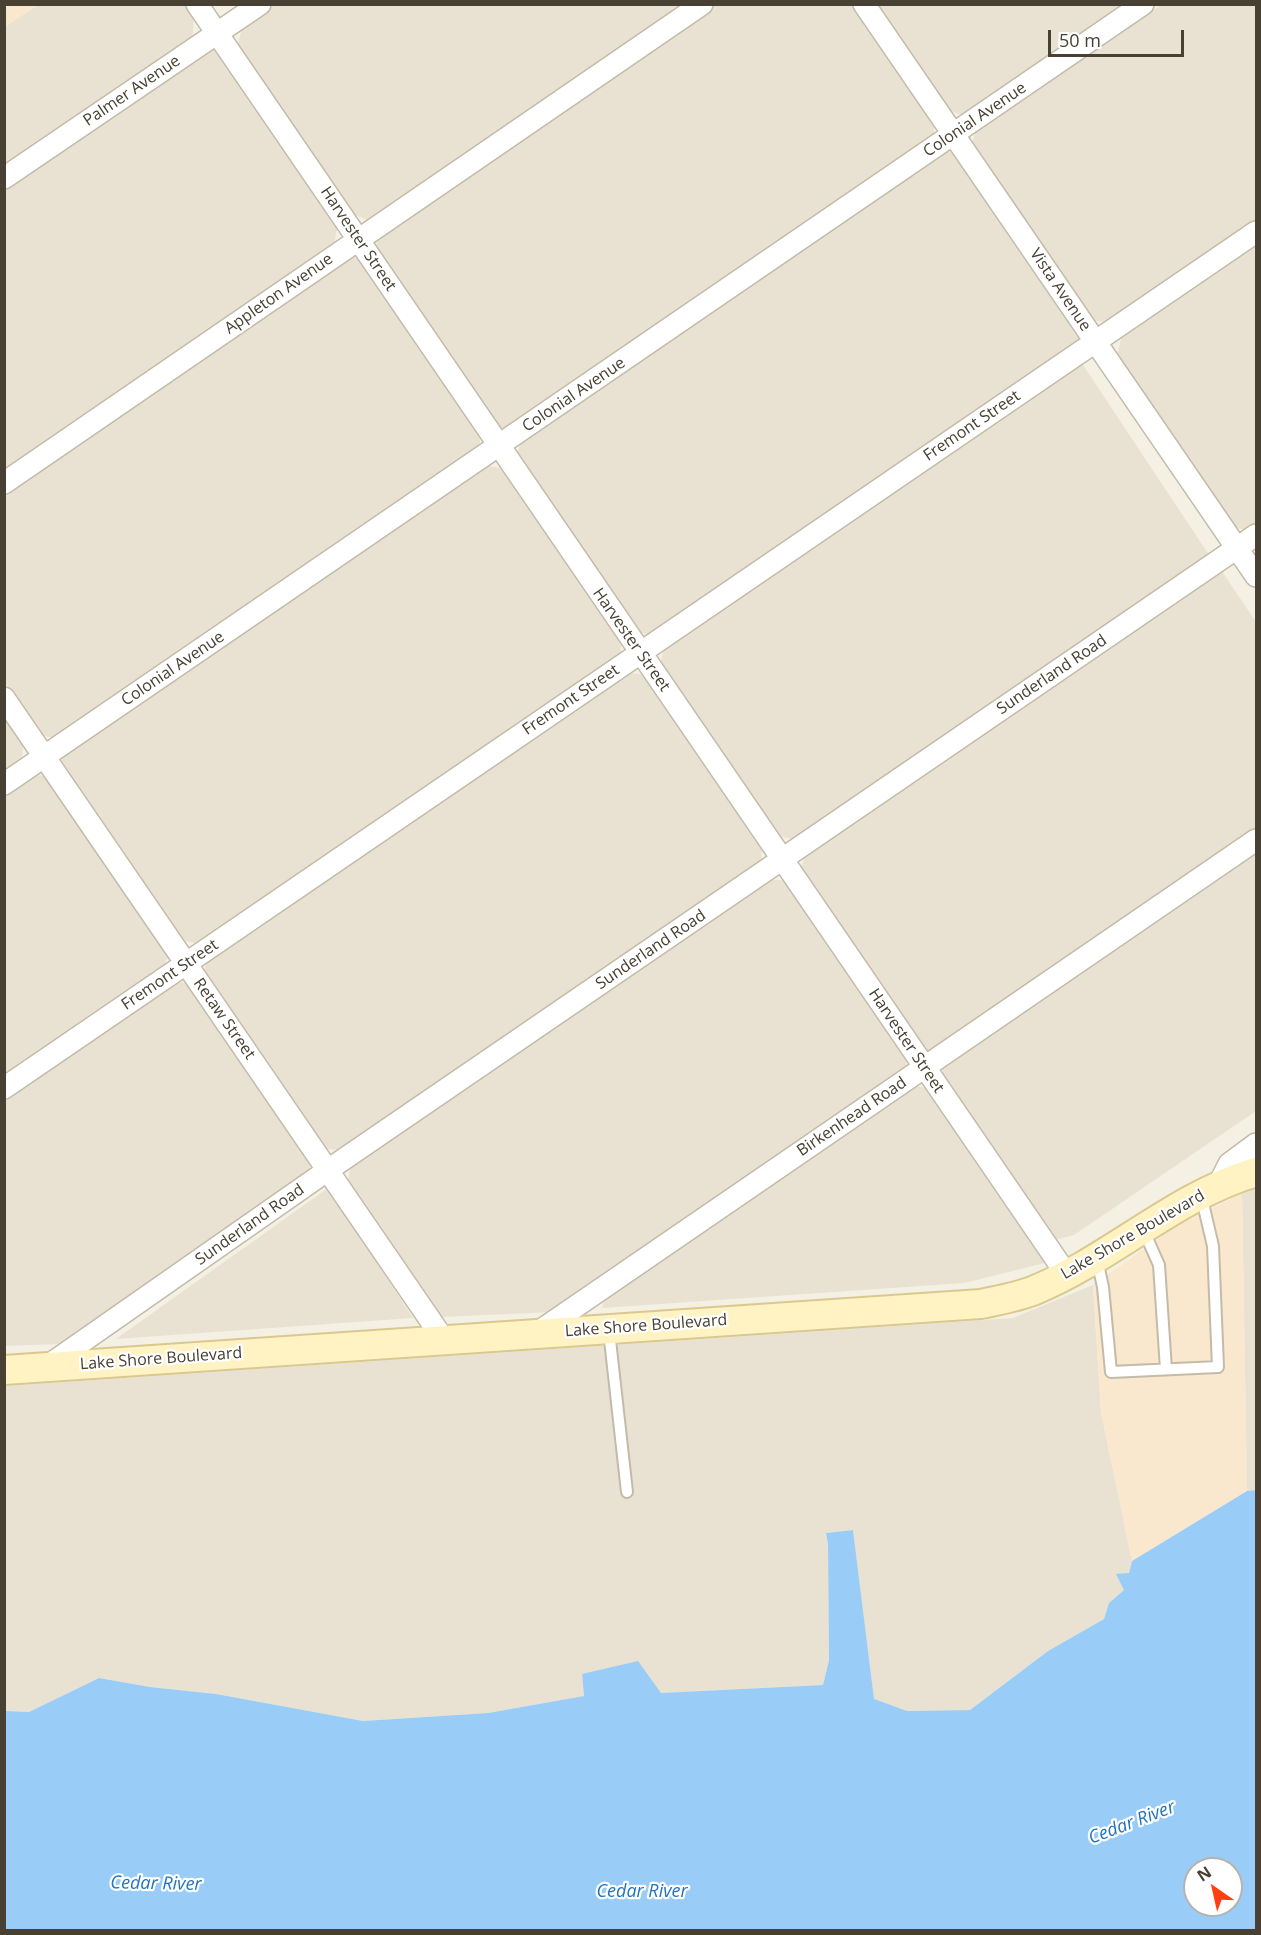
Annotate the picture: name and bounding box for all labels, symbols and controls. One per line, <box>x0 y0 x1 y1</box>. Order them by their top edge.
scale bar <box>1051 18 1188 56</box>
text: 50 m <box>1059 28 1101 52</box>
street label: Palmer Avenue <box>80 52 184 130</box>
street label: Colonial Avenue <box>920 78 1030 162</box>
street label: Harvester Street <box>316 183 400 295</box>
street label: Vista Avenue <box>1025 245 1095 335</box>
street label: Appleton Avenue <box>221 250 337 338</box>
street label: Colonial Avenue <box>519 353 629 437</box>
street label: Fremont Street <box>920 387 1024 465</box>
street label: Harvester Street <box>588 585 674 695</box>
street label: Colonial Avenue <box>118 627 228 711</box>
street label: Sunderland Road <box>993 631 1111 719</box>
street label: Fremont Street <box>519 661 623 739</box>
street label: Sunderland Road <box>592 906 710 994</box>
street label: Fremont Street <box>118 936 222 1014</box>
street label: Retaw Street <box>189 975 259 1063</box>
street label: Harvester Street <box>864 985 948 1097</box>
street label: Birkenhead Road <box>794 1073 910 1161</box>
street label: Sunderland Road <box>192 1180 308 1270</box>
street label: Lake Shore Boulevard <box>1058 1186 1208 1284</box>
street label: Lake Shore Boulevard <box>564 1311 728 1341</box>
street label: Lake Shore Boulevard <box>79 1344 243 1374</box>
water label: Cedar River <box>1086 1797 1178 1849</box>
north arrow <box>1183 1857 1243 1917</box>
text: N <box>1193 1861 1216 1886</box>
water label: Cedar River <box>110 1872 202 1896</box>
water label: Cedar River <box>596 1881 688 1903</box>

